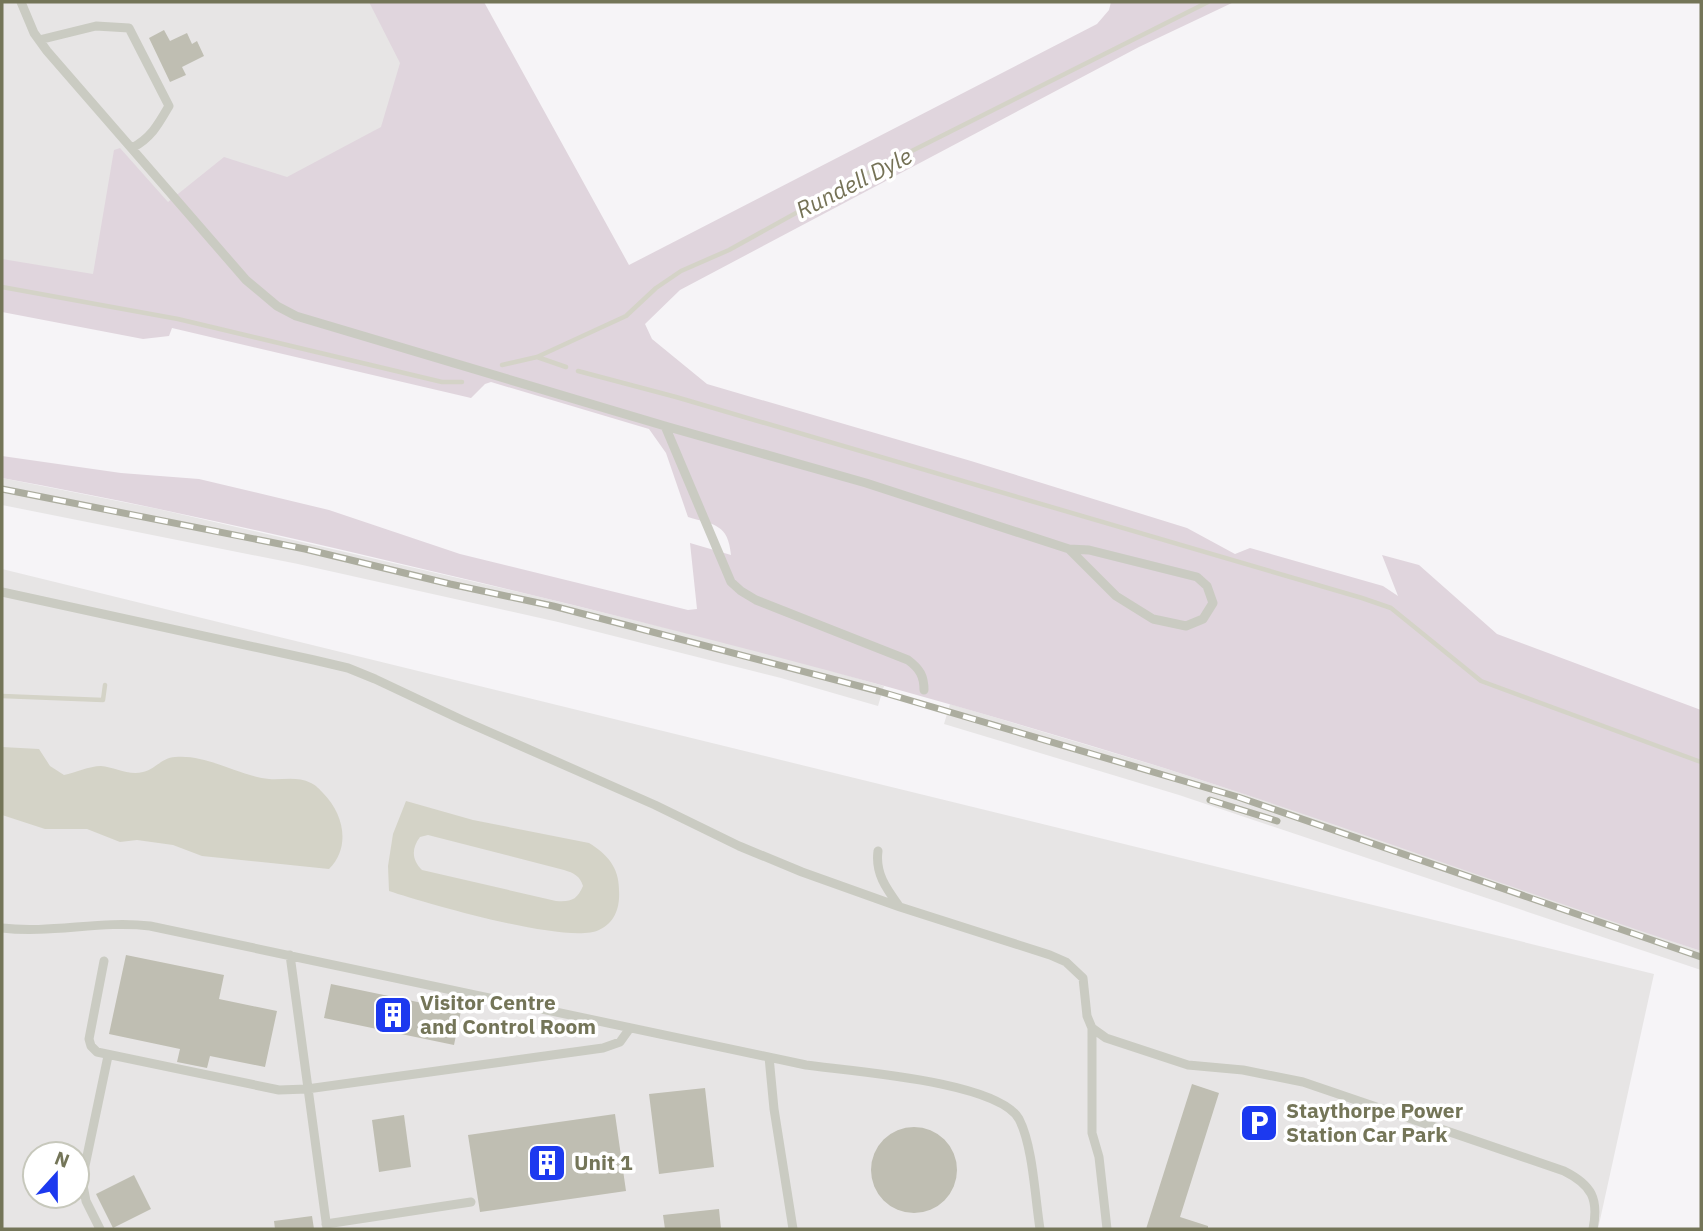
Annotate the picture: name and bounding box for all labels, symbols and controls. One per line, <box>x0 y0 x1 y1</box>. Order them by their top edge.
water label: Rundell Dyle <box>790 140 917 224</box>
place label: Visitor Centre and Control Room <box>420 988 596 1040</box>
building icon: Visitor Centre and Control Room <box>372 994 414 1036</box>
place label: Staythorpe Power Station Car Park <box>1286 1096 1464 1148</box>
parking icon: Staythorpe Power Station Car Park <box>1238 1102 1280 1144</box>
north arrow <box>21 1140 91 1210</box>
building icon: Unit 1 <box>526 1142 568 1184</box>
text: N <box>51 1145 73 1173</box>
place label: Unit 1 <box>574 1148 633 1176</box>

